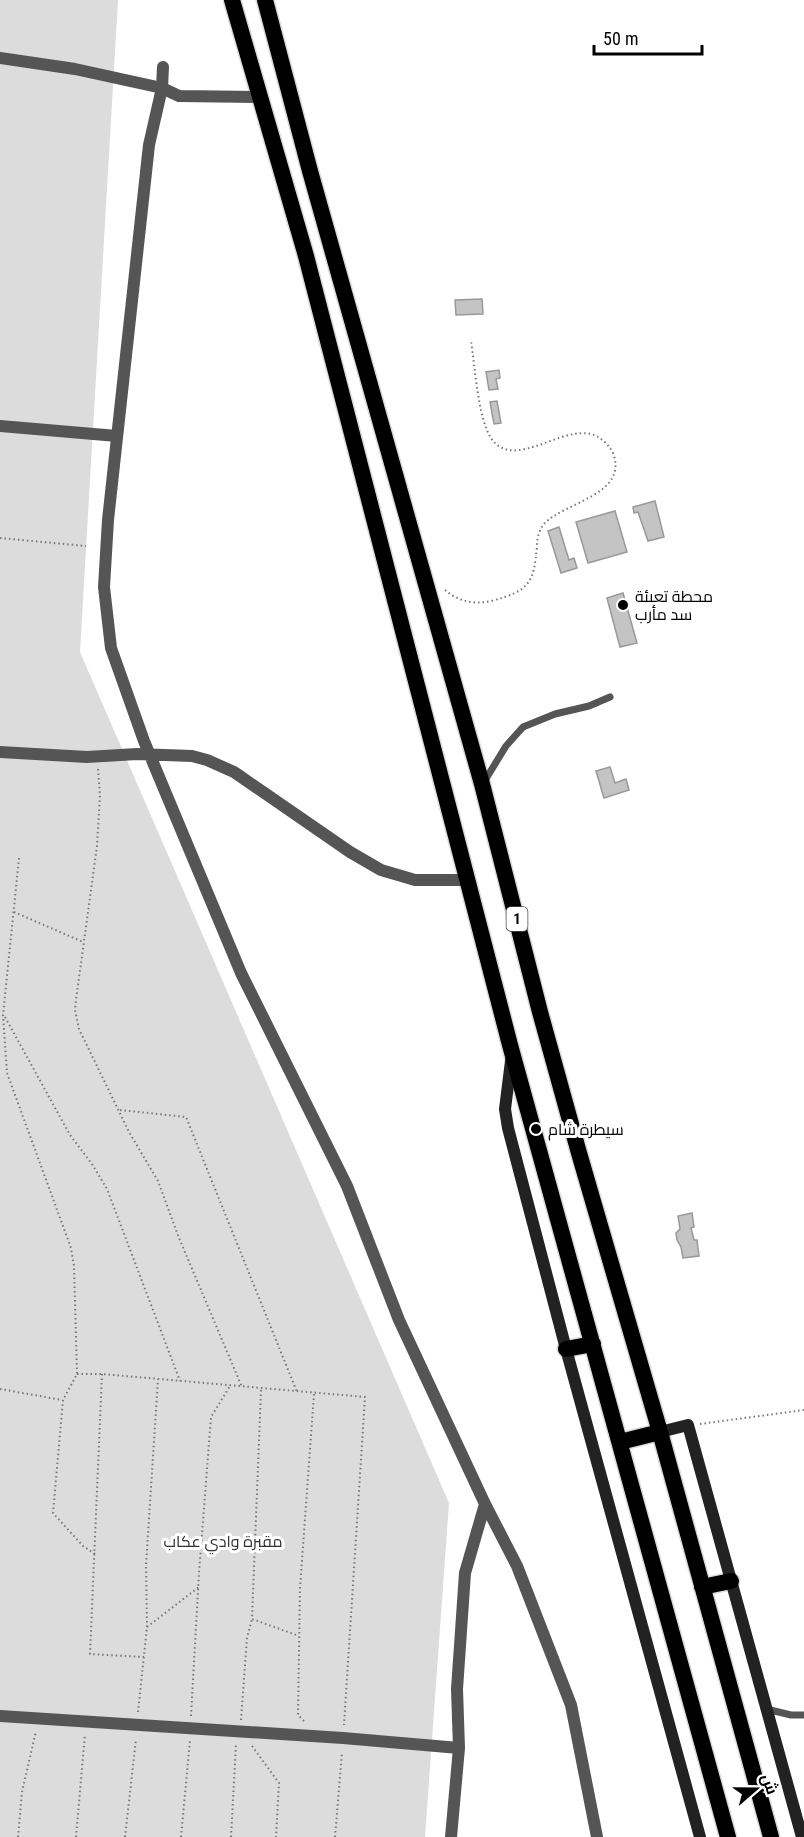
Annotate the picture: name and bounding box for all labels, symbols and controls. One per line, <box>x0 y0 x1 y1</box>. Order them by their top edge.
scale bar <box>594 18 702 56</box>
text: 50 m <box>603 28 638 49</box>
place label: محطة تعبئة سد مأرب <box>635 587 713 624</box>
marker: محطة تعبئة سد مأرب <box>616 598 630 612</box>
road number: 1 <box>506 907 528 931</box>
place label: سيطرة شام <box>548 1120 624 1141</box>
marker: سيطرة شام <box>529 1122 543 1136</box>
park label: مقبرة وادي عكاب <box>163 1532 283 1555</box>
north arrow <box>726 1759 786 1819</box>
text: ش <box>757 1771 782 1797</box>

